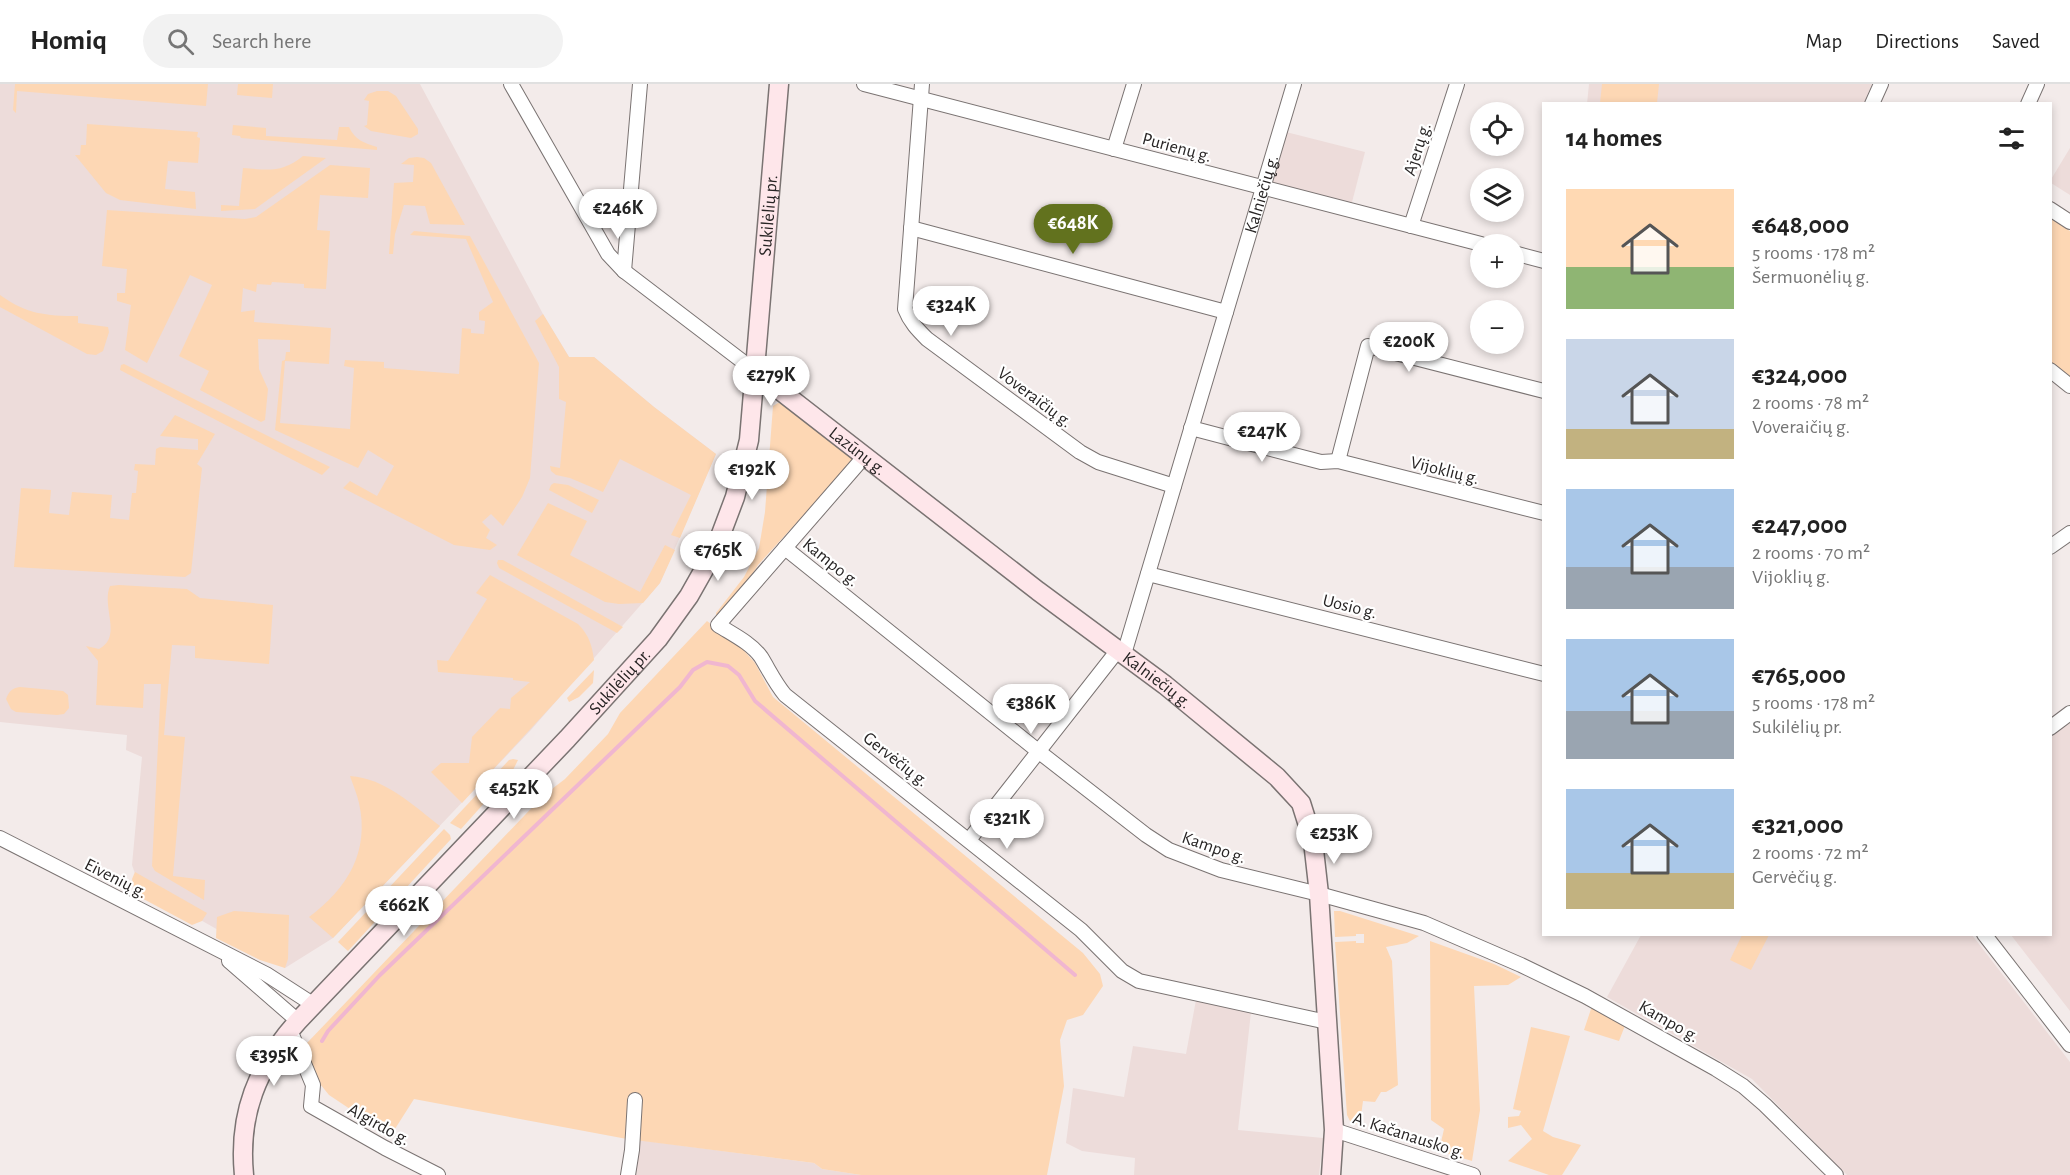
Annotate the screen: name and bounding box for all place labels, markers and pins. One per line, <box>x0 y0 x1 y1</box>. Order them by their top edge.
pin: €246K <box>576 189 660 240</box>
pin: €648K <box>1031 204 1115 255</box>
pin: €324K <box>909 286 993 337</box>
pin: €200K <box>1367 322 1451 373</box>
pin: €279K <box>729 356 813 407</box>
pin: €247K <box>1220 412 1304 463</box>
pin: €192K <box>710 450 794 501</box>
pin: €765K <box>676 531 760 582</box>
pin: €386K <box>989 684 1073 735</box>
pin: €452K <box>472 769 556 820</box>
pin: €321K <box>965 799 1049 850</box>
pin: €253K <box>1292 814 1376 865</box>
pin: €662K <box>362 886 446 937</box>
pin: €395K <box>232 1036 316 1087</box>

